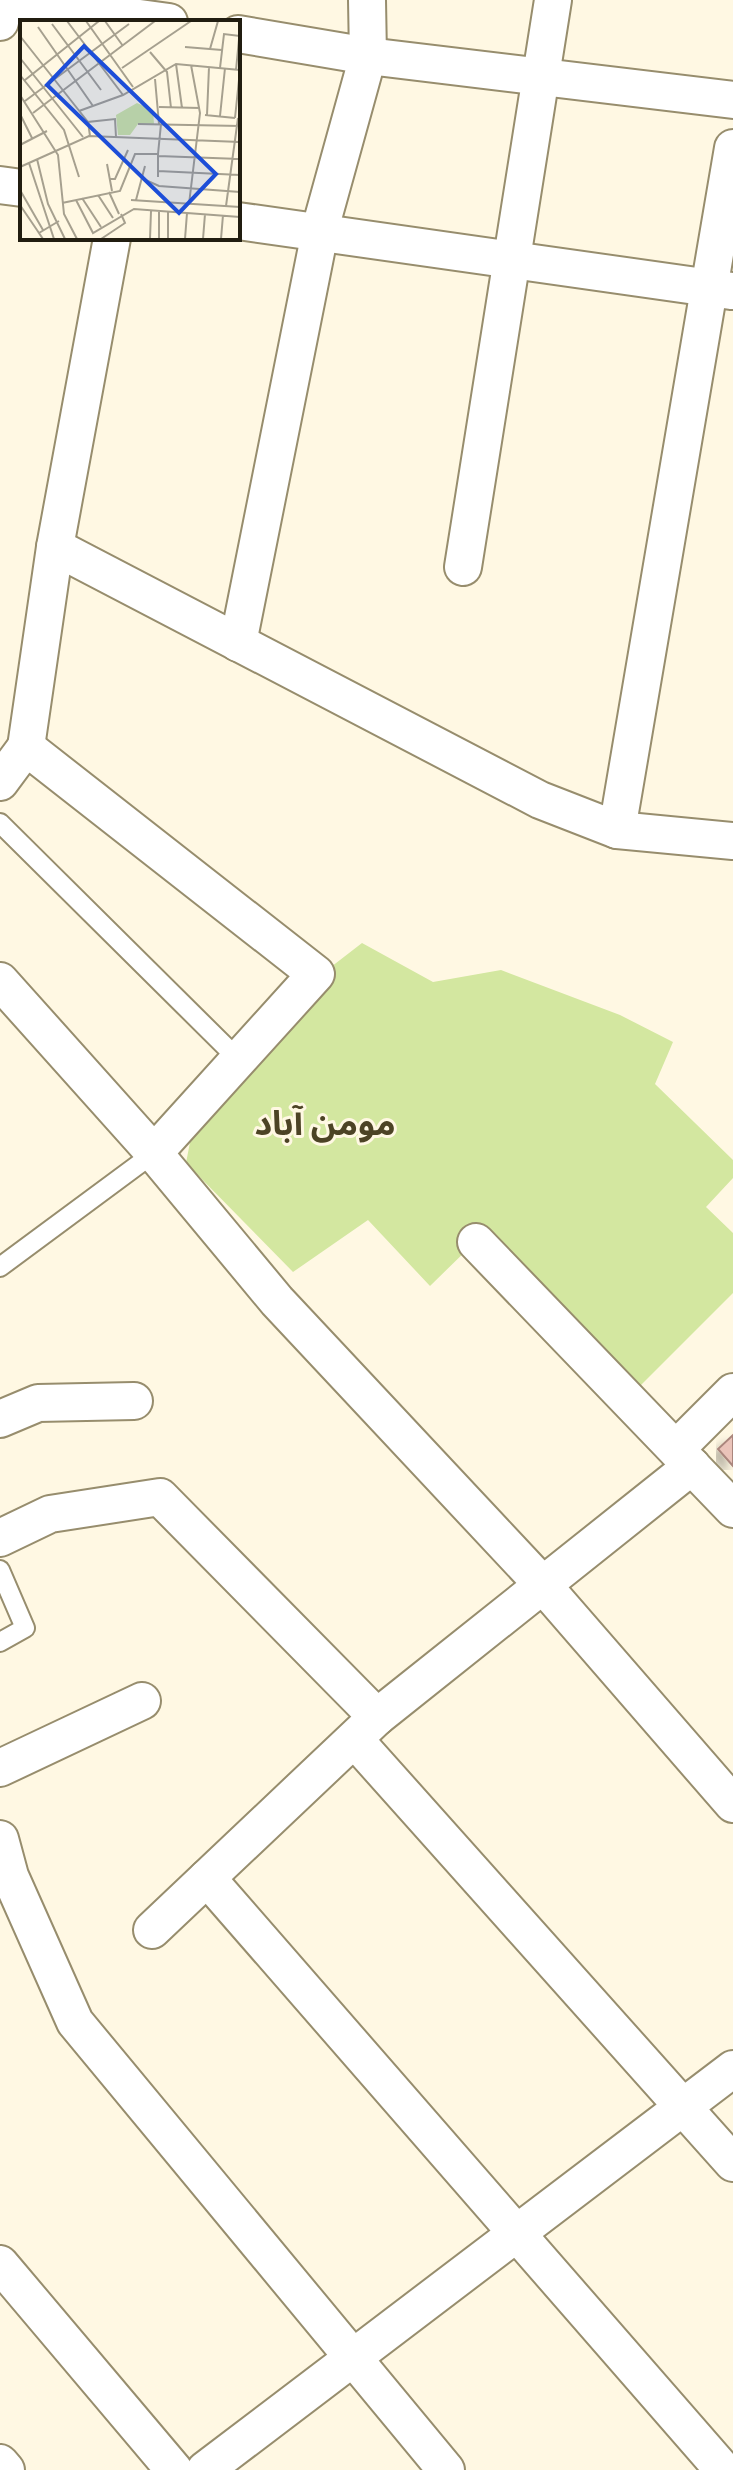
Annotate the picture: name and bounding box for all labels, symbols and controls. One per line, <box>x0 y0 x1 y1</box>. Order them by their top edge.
inset map <box>20 20 240 240</box>
district label: مومن آباد <box>254 1100 396 1144</box>

